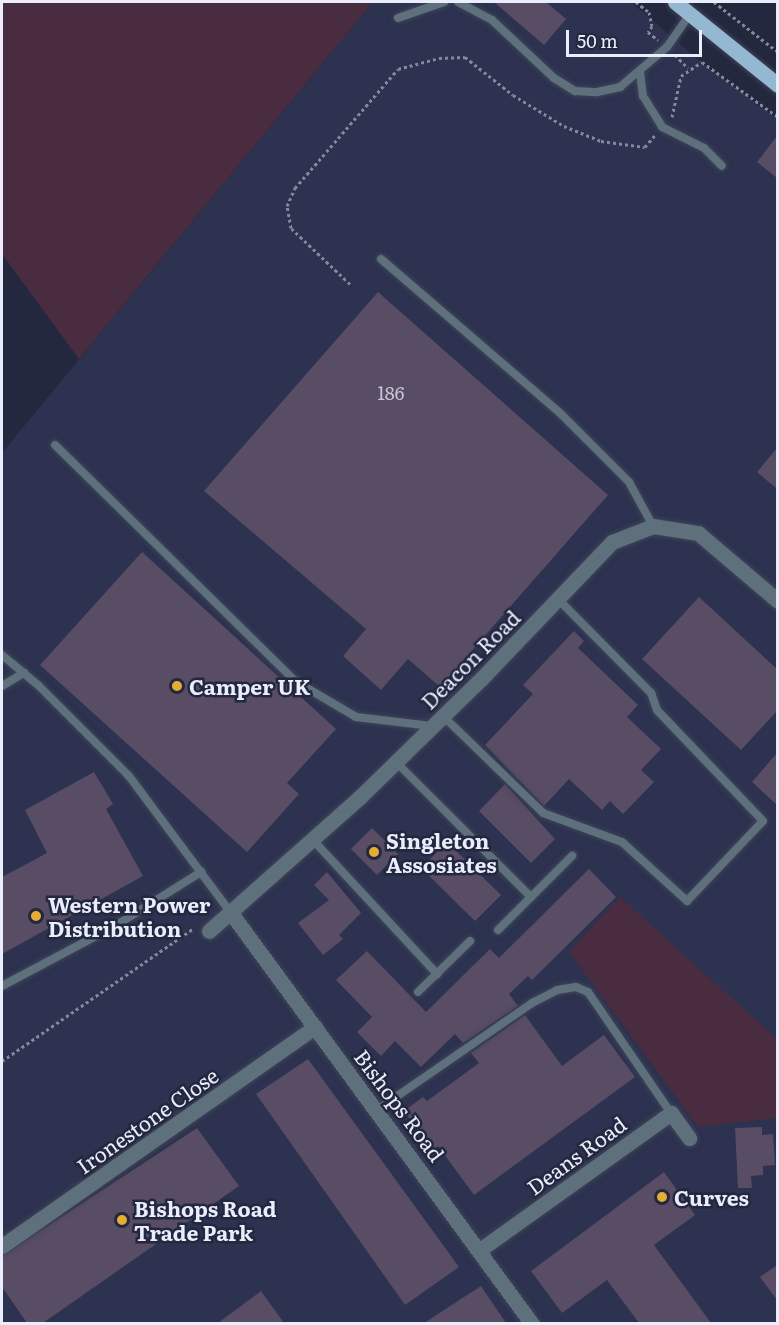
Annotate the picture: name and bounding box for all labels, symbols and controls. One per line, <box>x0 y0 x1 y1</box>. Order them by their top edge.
scale bar <box>569 18 706 56</box>
text: 50 m <box>577 27 618 54</box>
house number: 186 <box>378 382 404 404</box>
street label: Deacon Road <box>415 604 525 714</box>
place label: Camper UK <box>189 673 311 699</box>
marker: Camper UK <box>170 679 184 693</box>
place label: Singleton Assosiates <box>386 827 497 877</box>
marker: Singleton Assosiates <box>367 845 381 859</box>
place label: Western Power Distribution <box>48 891 210 941</box>
marker: Western Power Distribution <box>29 909 43 923</box>
street label: Bishops Road <box>350 1044 450 1166</box>
street label: Ironestone Close <box>71 1062 223 1178</box>
street label: Deans Road <box>522 1111 630 1199</box>
place label: Curves <box>674 1184 749 1210</box>
marker: Curves <box>655 1190 669 1204</box>
place label: Bishops Road Trade Park <box>134 1195 276 1245</box>
marker: Bishops Road Trade Park <box>115 1213 129 1227</box>

